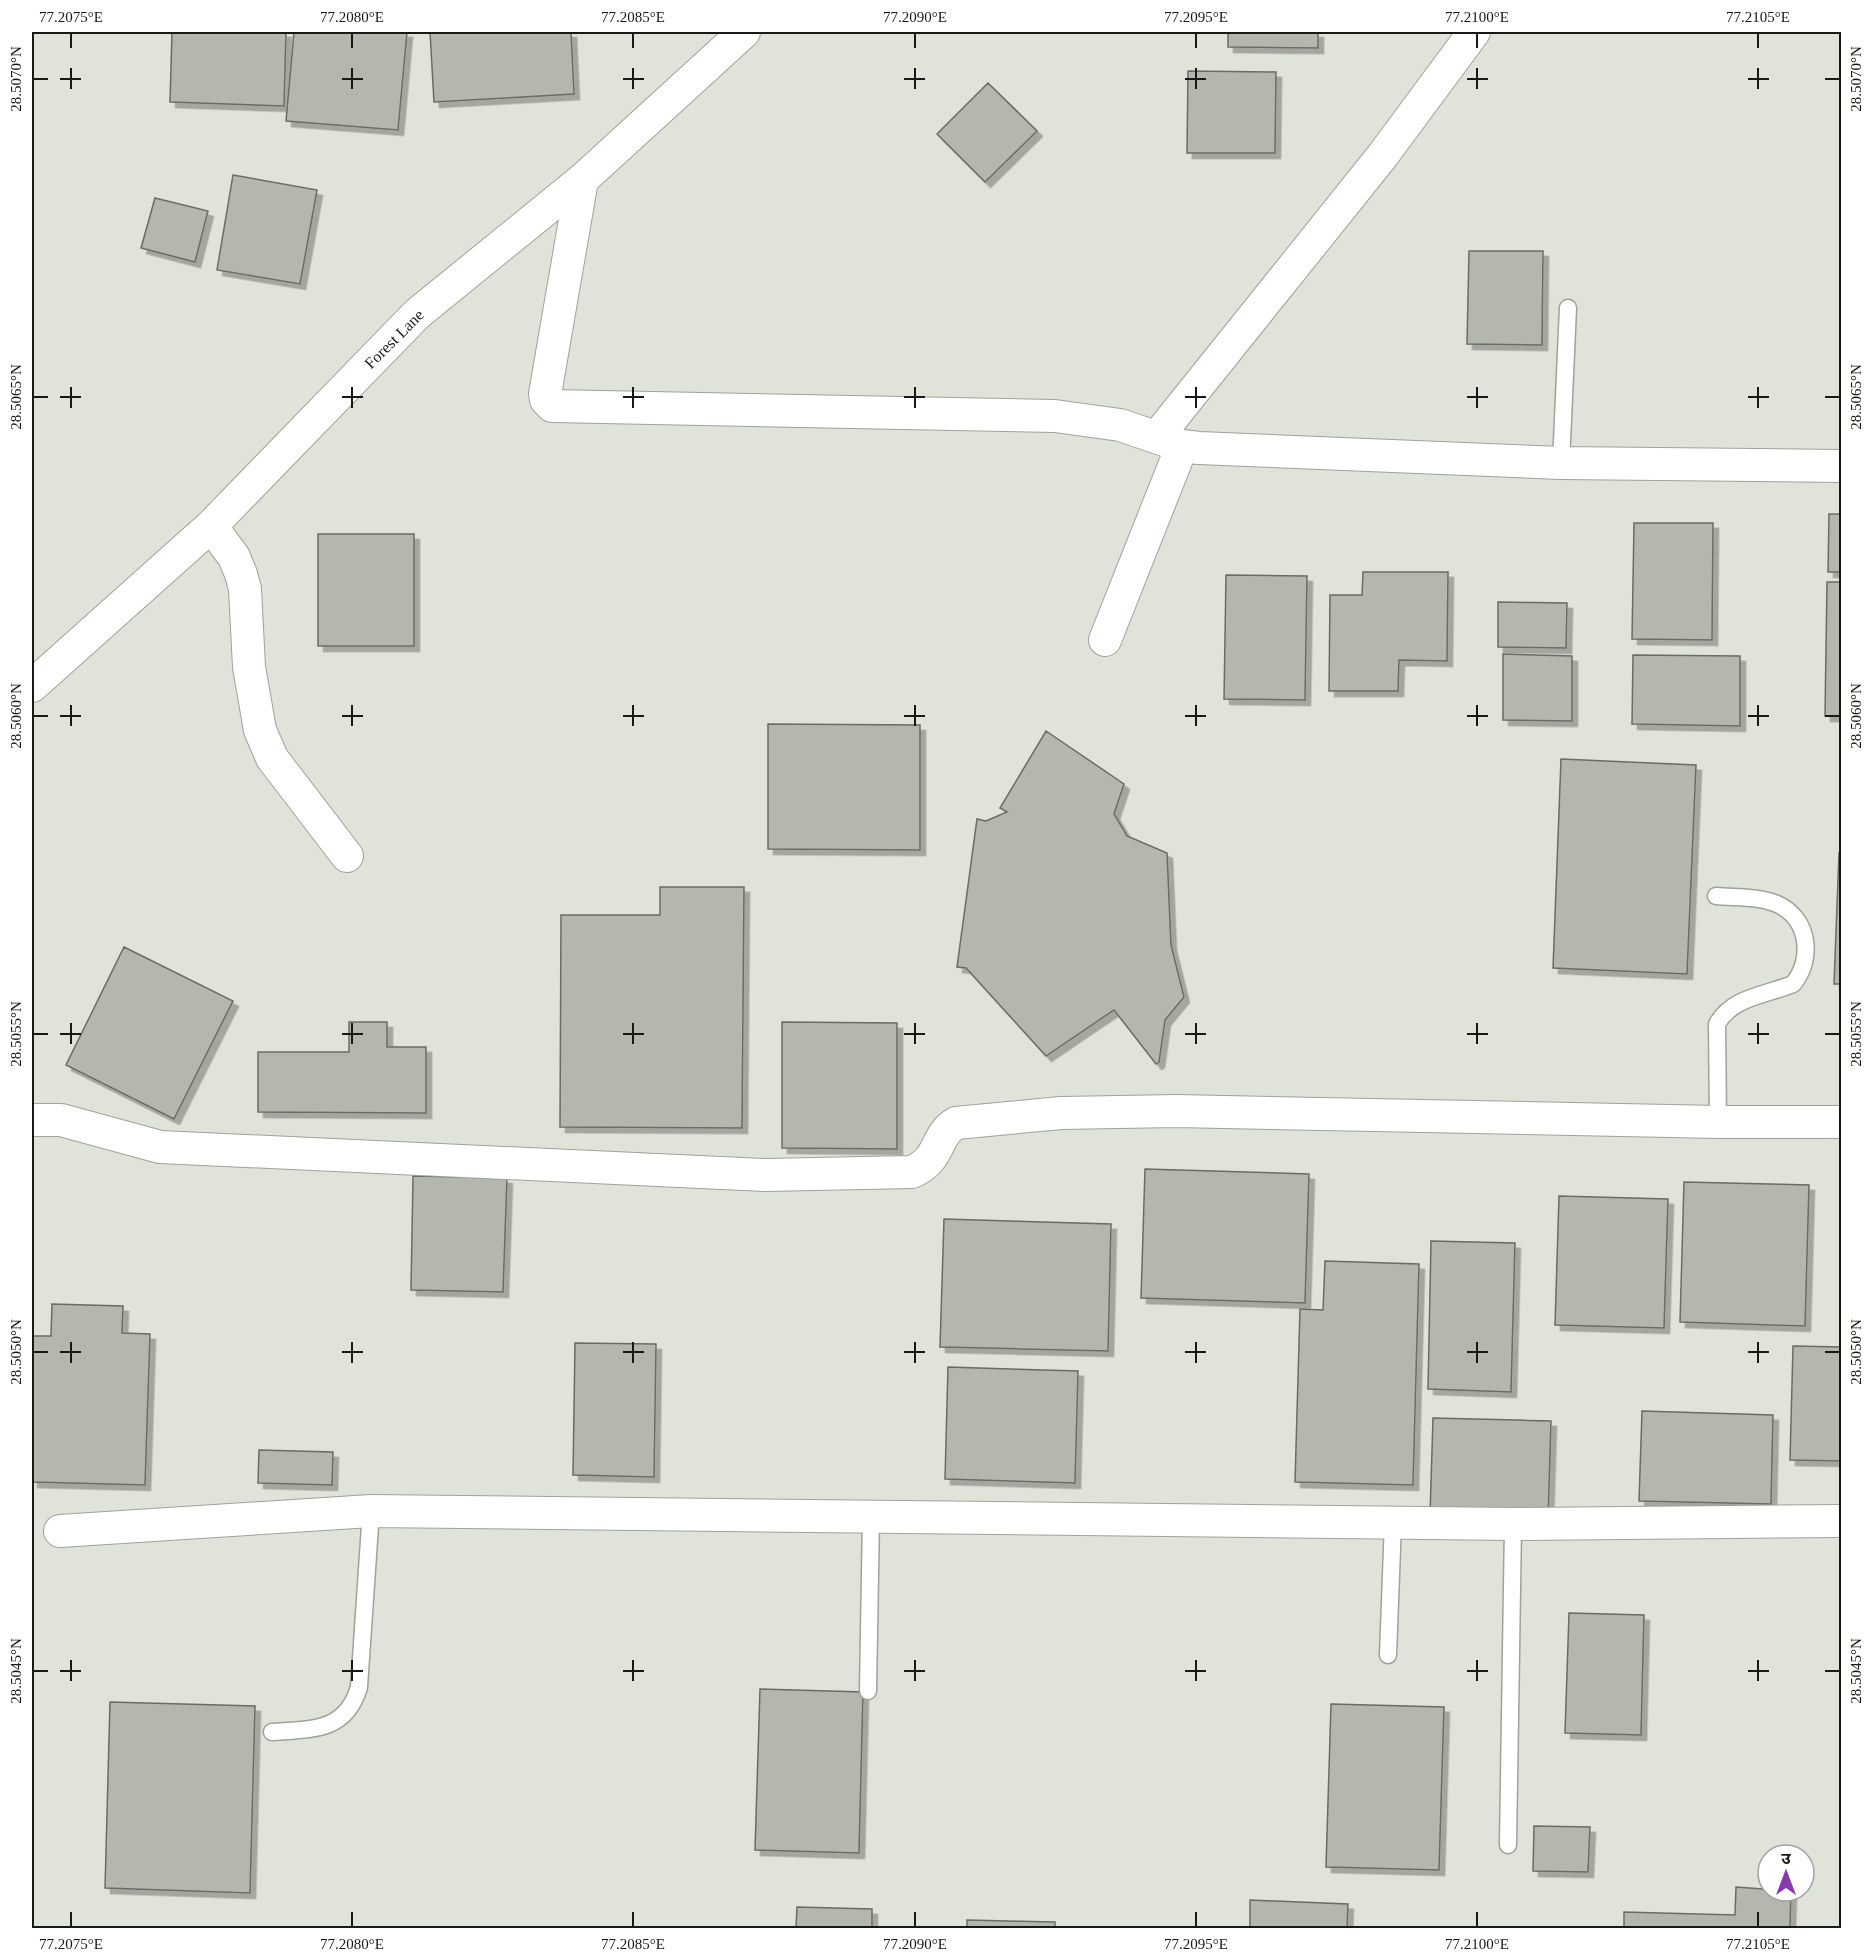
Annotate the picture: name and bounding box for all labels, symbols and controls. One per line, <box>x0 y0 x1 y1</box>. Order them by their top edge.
text: 77.2075°E <box>39 9 103 25</box>
text: 77.2080°E <box>320 9 384 25</box>
text: 77.2085°E <box>601 9 665 25</box>
text: 77.2090°E <box>883 9 947 25</box>
text: 77.2095°E <box>1164 9 1228 25</box>
text: 77.2100°E <box>1445 9 1509 25</box>
text: 77.2105°E <box>1726 9 1790 25</box>
text: 28.5070°N <box>8 46 24 112</box>
text: 28.5070°N <box>1848 46 1864 112</box>
street label: Forest Lane <box>361 306 427 372</box>
text: 28.5065°N <box>8 364 24 430</box>
text: 28.5065°N <box>1848 364 1864 430</box>
text: 28.5060°N <box>8 683 24 749</box>
text: 28.5060°N <box>1848 683 1864 749</box>
text: 28.5055°N <box>8 1001 24 1067</box>
text: 28.5055°N <box>1848 1001 1864 1067</box>
text: 28.5050°N <box>8 1319 24 1385</box>
text: 28.5050°N <box>1848 1319 1864 1385</box>
text: 28.5045°N <box>8 1638 24 1704</box>
text: 28.5045°N <box>1848 1638 1864 1704</box>
north arrow <box>1756 1843 1816 1903</box>
text: उ <box>1781 1850 1791 1867</box>
text: 77.2075°E <box>39 1936 103 1952</box>
text: 77.2080°E <box>320 1936 384 1952</box>
text: 77.2085°E <box>601 1936 665 1952</box>
text: 77.2090°E <box>883 1936 947 1952</box>
text: 77.2095°E <box>1164 1936 1228 1952</box>
text: 77.2100°E <box>1445 1936 1509 1952</box>
text: 77.2105°E <box>1726 1936 1790 1952</box>

